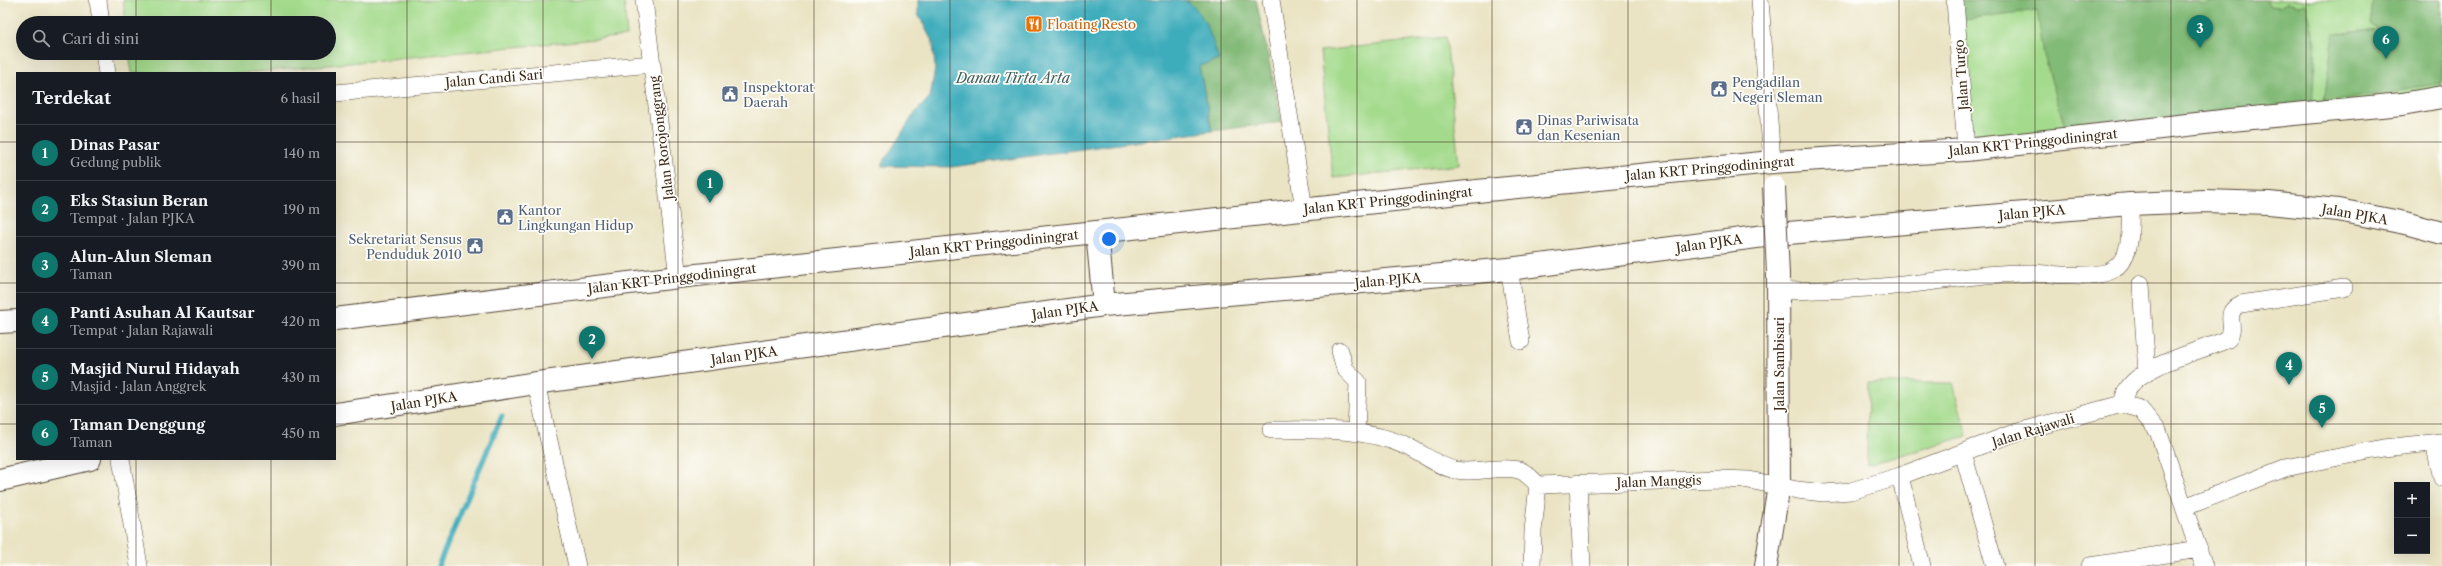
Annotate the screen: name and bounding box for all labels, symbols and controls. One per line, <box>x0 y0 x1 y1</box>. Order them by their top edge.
restaurant icon: Floating Resto <box>1024 14 1044 34</box>
pin: 3 <box>2187 15 2213 48</box>
search box <box>16 16 336 60</box>
place label: Floating Resto <box>1047 16 1136 32</box>
pin: 6 <box>2373 26 2399 59</box>
icon: search <box>30 27 52 49</box>
text: Cari di sini <box>62 29 139 48</box>
street label: Jalan Turgo <box>1951 39 1972 113</box>
street label: Jalan Candi Sari <box>443 66 544 90</box>
water label: Danau Tirta Arta <box>955 69 1071 87</box>
place label: Pengadilan Negeri Sleman <box>1732 74 1823 105</box>
street label: Jalan Rorojonggrang <box>645 75 677 203</box>
place label: Inspektorat Daerah <box>743 79 814 110</box>
public building icon: Pengadilan Negeri Sleman <box>1709 79 1729 99</box>
public building icon: Inspektorat Daerah <box>720 84 740 104</box>
text: Terdekat <box>32 88 111 108</box>
text: 6 hasil <box>280 90 320 106</box>
place label: Dinas Pariwisata dan Kesenian <box>1537 112 1639 143</box>
public building icon: Dinas Pariwisata dan Kesenian <box>1514 117 1534 137</box>
street label: Jalan KRT Pringgodiningrat <box>1946 125 2118 159</box>
text: Dinas Pasar <box>70 135 160 154</box>
text: 1 <box>42 145 48 161</box>
text: 140 m <box>283 145 320 161</box>
street label: Jalan KRT Pringgodiningrat <box>1623 153 1795 184</box>
text: Gedung publik <box>70 154 161 170</box>
pin: 1 <box>697 170 723 203</box>
street label: Jalan KRT Pringgodiningrat <box>1301 183 1473 217</box>
text: Eks Stasiun Beran <box>70 191 208 210</box>
street label: Jalan PJKA <box>2319 200 2390 228</box>
text: 2 <box>41 201 49 217</box>
text: 190 m <box>283 201 320 217</box>
street label: Jalan PJKA <box>1996 201 2066 223</box>
place label: Kantor Lingkungan Hidup <box>518 202 633 233</box>
public building icon: Kantor Lingkungan Hidup <box>495 207 515 227</box>
text: Tempat · Jalan PJKA <box>70 210 195 226</box>
street label: Jalan KRT Pringgodiningrat <box>907 226 1079 260</box>
your location <box>1099 229 1119 249</box>
street label: Jalan PJKA <box>1673 230 1743 256</box>
place label: Sekretariat Sensus Penduduk 2010 <box>348 231 462 262</box>
public building icon: Sekretariat Sensus Penduduk 2010 <box>465 236 485 256</box>
text: Alun-Alun Sleman <box>70 247 212 266</box>
text: 3 <box>41 257 49 273</box>
text: 390 m <box>281 257 320 273</box>
street label: Jalan KRT Pringgodiningrat <box>585 260 757 297</box>
text: Taman <box>70 266 112 282</box>
street label: Jalan PJKA <box>1352 269 1422 291</box>
street label: Jalan PJKA <box>1029 297 1099 323</box>
text: Panti Asuhan Al Kautsar <box>70 303 255 322</box>
text: 4 <box>41 313 49 329</box>
text: 420 m <box>281 313 320 329</box>
street label: Jalan Sambisari <box>1771 317 1787 413</box>
text: Tempat · Jalan Rajawali <box>70 322 213 338</box>
pin: 2 <box>579 326 605 359</box>
street label: Jalan PJKA <box>708 342 778 368</box>
pin: 4 <box>2276 352 2302 385</box>
text: Masjid Nurul Hidayah <box>70 359 240 378</box>
text: 5 <box>41 369 49 385</box>
text: 430 m <box>282 369 320 385</box>
text: Masjid · Jalan Anggrek <box>70 378 206 394</box>
street label: Jalan PJKA <box>388 388 459 414</box>
pin: 5 <box>2309 395 2335 428</box>
street label: Jalan Rajawali <box>1988 410 2076 451</box>
text: Taman Denggung <box>70 415 205 434</box>
text: 6 <box>41 425 49 441</box>
text: 450 m <box>282 425 320 441</box>
text: Taman <box>70 434 112 450</box>
street label: Jalan Manggis <box>1614 472 1702 491</box>
map controls <box>2394 482 2430 554</box>
button: + <box>2394 482 2430 518</box>
button: − <box>2394 518 2430 554</box>

